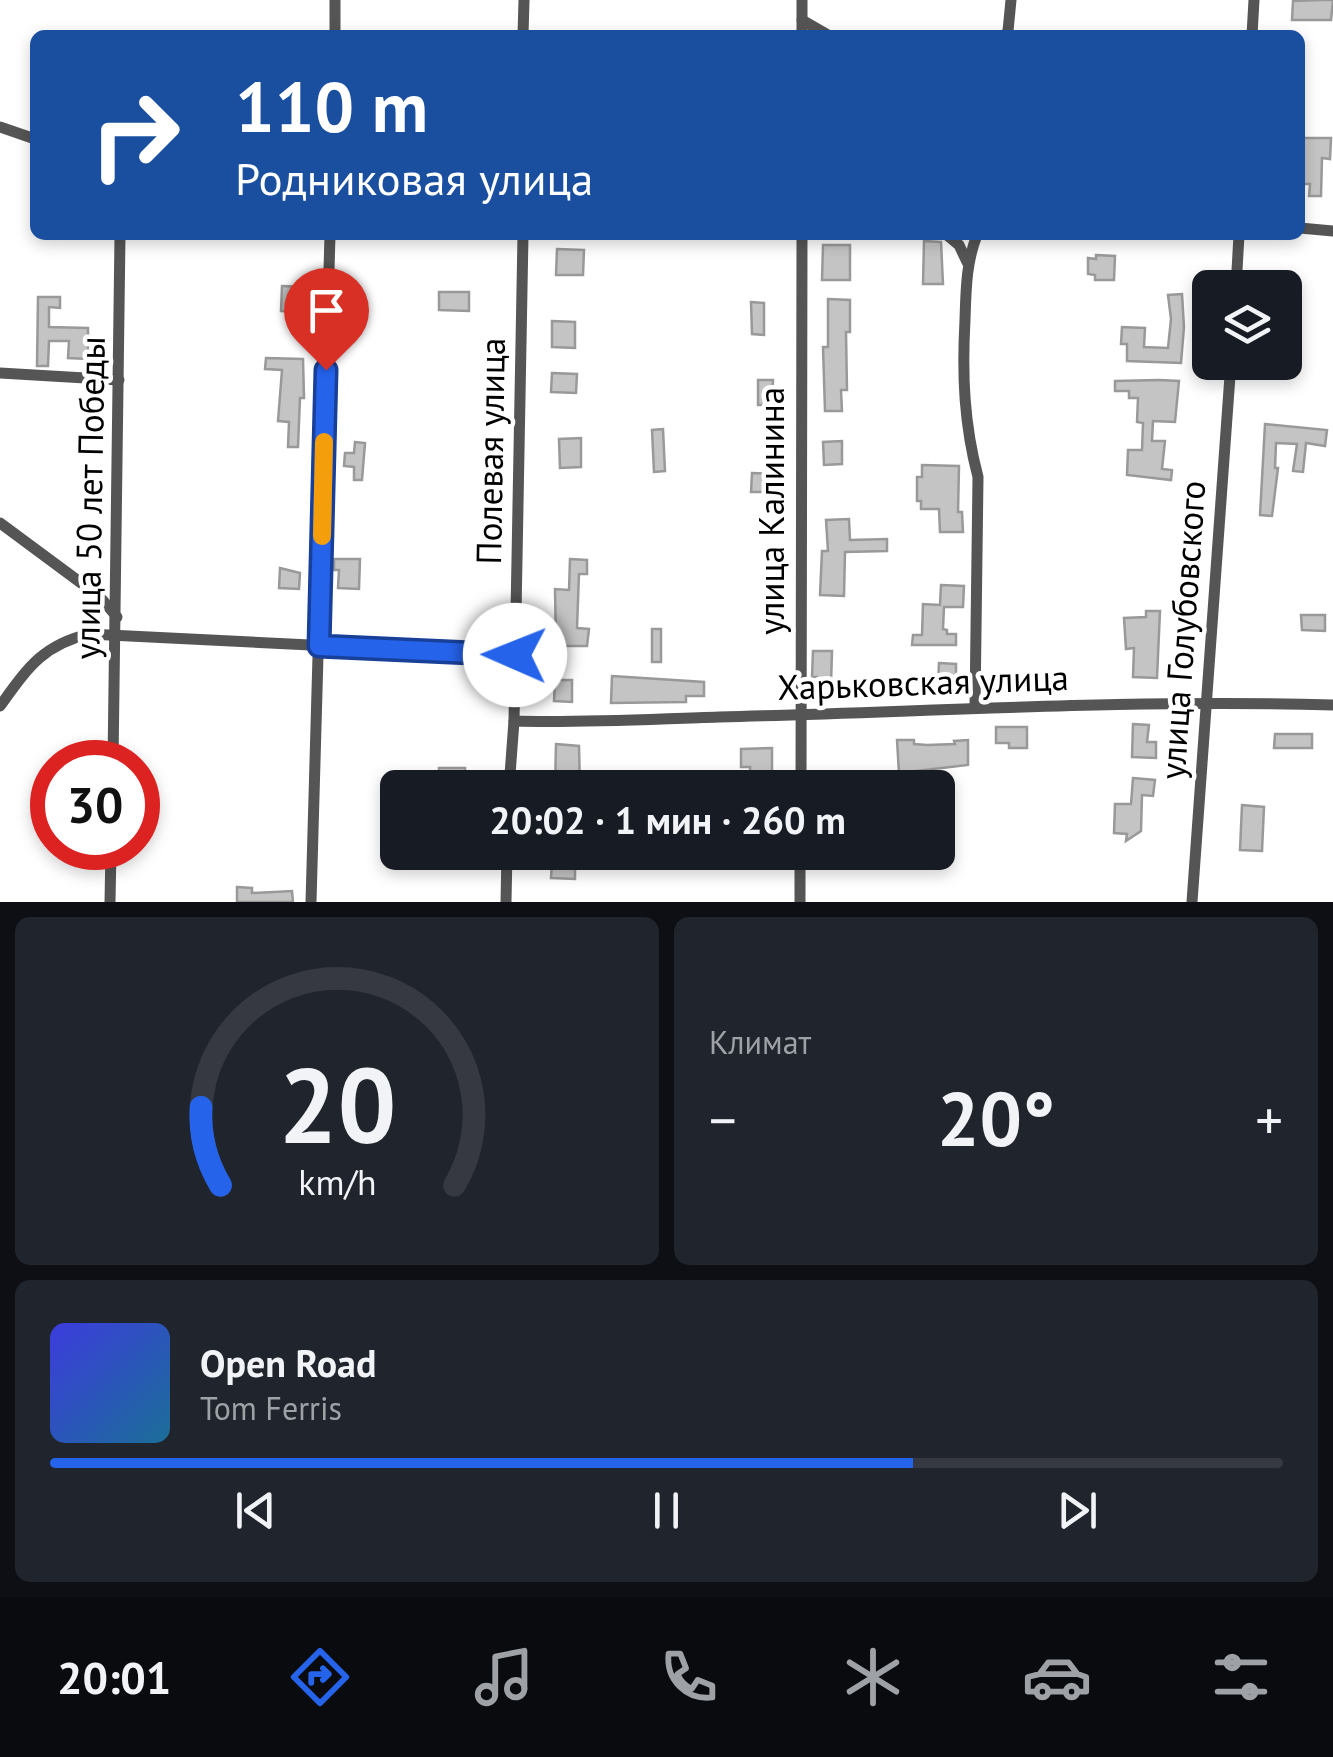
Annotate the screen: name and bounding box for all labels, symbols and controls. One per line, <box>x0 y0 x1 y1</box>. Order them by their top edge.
text: 110 m <box>235 61 428 151</box>
icon: right <box>70 70 200 200</box>
text: Родниковая улица <box>235 149 593 207</box>
pin <box>284 268 369 371</box>
map controls <box>1192 270 1302 380</box>
button: layers <box>1192 270 1302 380</box>
icon: arrive <box>299 283 354 338</box>
street label: улица 50 лет Победы <box>63 336 115 660</box>
street label: Полевая улица <box>465 337 515 565</box>
street label: улица Калинина <box>748 387 794 635</box>
street label: улица Голубовского <box>1149 479 1215 781</box>
position arrow <box>463 603 567 707</box>
street label: Харьковская улица <box>776 654 1070 710</box>
speed limit sign: 30 <box>30 740 160 870</box>
text: 20:02 · 1 мин · 260 m <box>489 795 846 844</box>
text: Климат <box>709 1021 811 1063</box>
text: 20 <box>278 1037 396 1172</box>
text: 20° <box>937 1070 1055 1167</box>
text: − <box>709 1084 737 1155</box>
text: + <box>1255 1084 1283 1155</box>
text: km/h <box>298 1159 376 1205</box>
text: Open Road <box>200 1338 376 1387</box>
text: Tom Ferris <box>200 1387 342 1429</box>
icon: previous <box>228 1483 283 1538</box>
icon: pause <box>639 1483 694 1538</box>
icon: next <box>1050 1483 1105 1538</box>
icon: directions <box>285 1642 355 1712</box>
icon: music <box>469 1642 539 1712</box>
icon: phone <box>654 1642 724 1712</box>
icon: climate <box>838 1642 908 1712</box>
icon: car <box>1022 1642 1092 1712</box>
icon: filters <box>1206 1642 1276 1712</box>
text: 20:01 <box>57 1648 171 1706</box>

